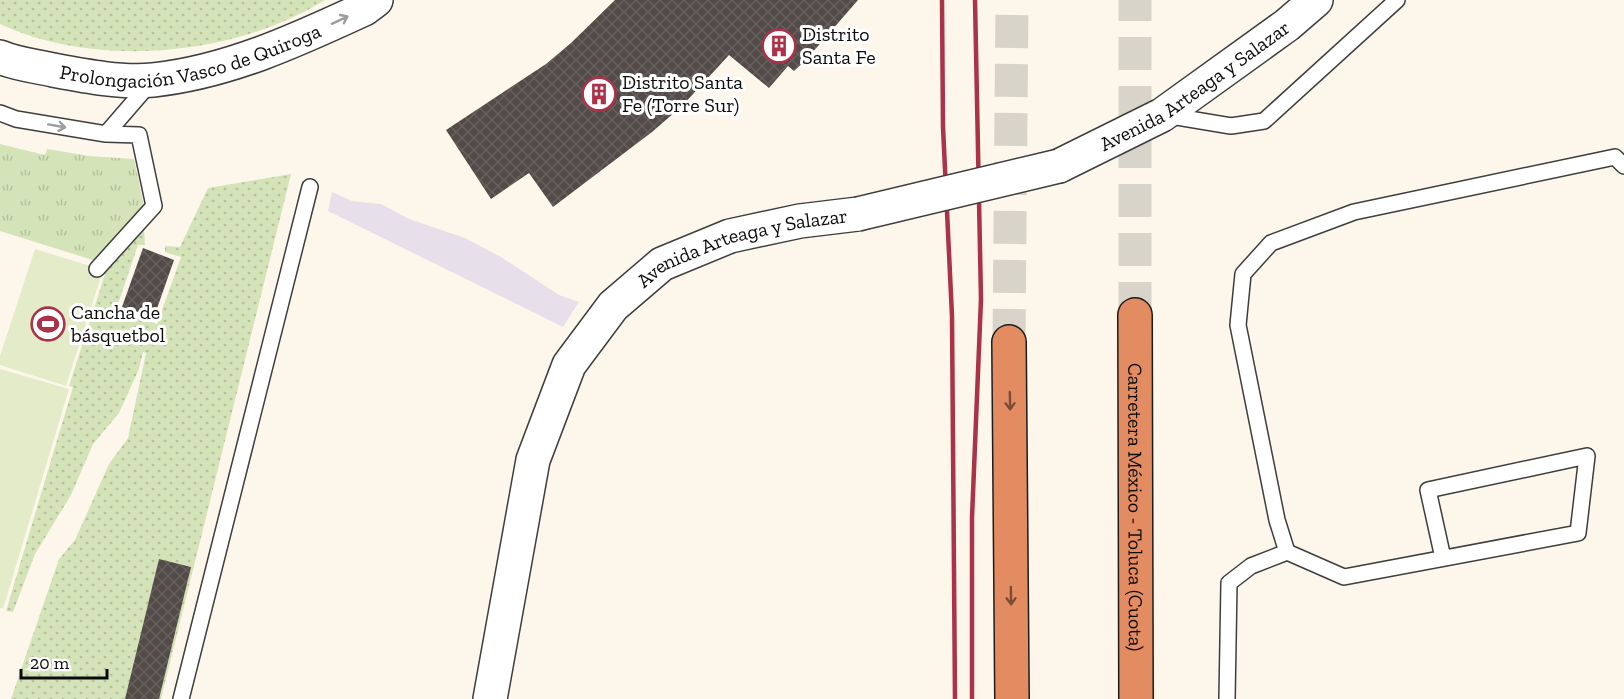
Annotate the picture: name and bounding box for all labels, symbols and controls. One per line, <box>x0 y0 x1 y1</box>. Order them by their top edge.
one-way arrow <box>330 14 348 25</box>
street label: Avenida Arteaga y Salazar <box>1096 15 1294 156</box>
street label: Prolongación Vasco de Quiroga <box>58 18 325 93</box>
place label: Distrito Santa Fe <box>802 22 876 69</box>
building icon: Distrito Santa Fe <box>761 28 797 64</box>
place label: Distrito Santa Fe (Torre Sur) <box>622 70 743 117</box>
building icon: Distrito Santa Fe (Torre Sur) <box>581 76 617 112</box>
one-way arrow <box>46 121 66 132</box>
street label: Avenida Arteaga y Salazar <box>632 203 849 293</box>
place label: Cancha de básquetbol <box>70 300 165 347</box>
sports icon: Cancha de básquetbol <box>30 306 66 342</box>
street label: Carretera México - Toluca (Cuota) <box>1123 363 1148 651</box>
one-way arrow <box>1004 390 1016 410</box>
one-way arrow <box>1006 585 1017 605</box>
scale bar <box>21 642 106 680</box>
text: 20 m <box>30 652 70 674</box>

